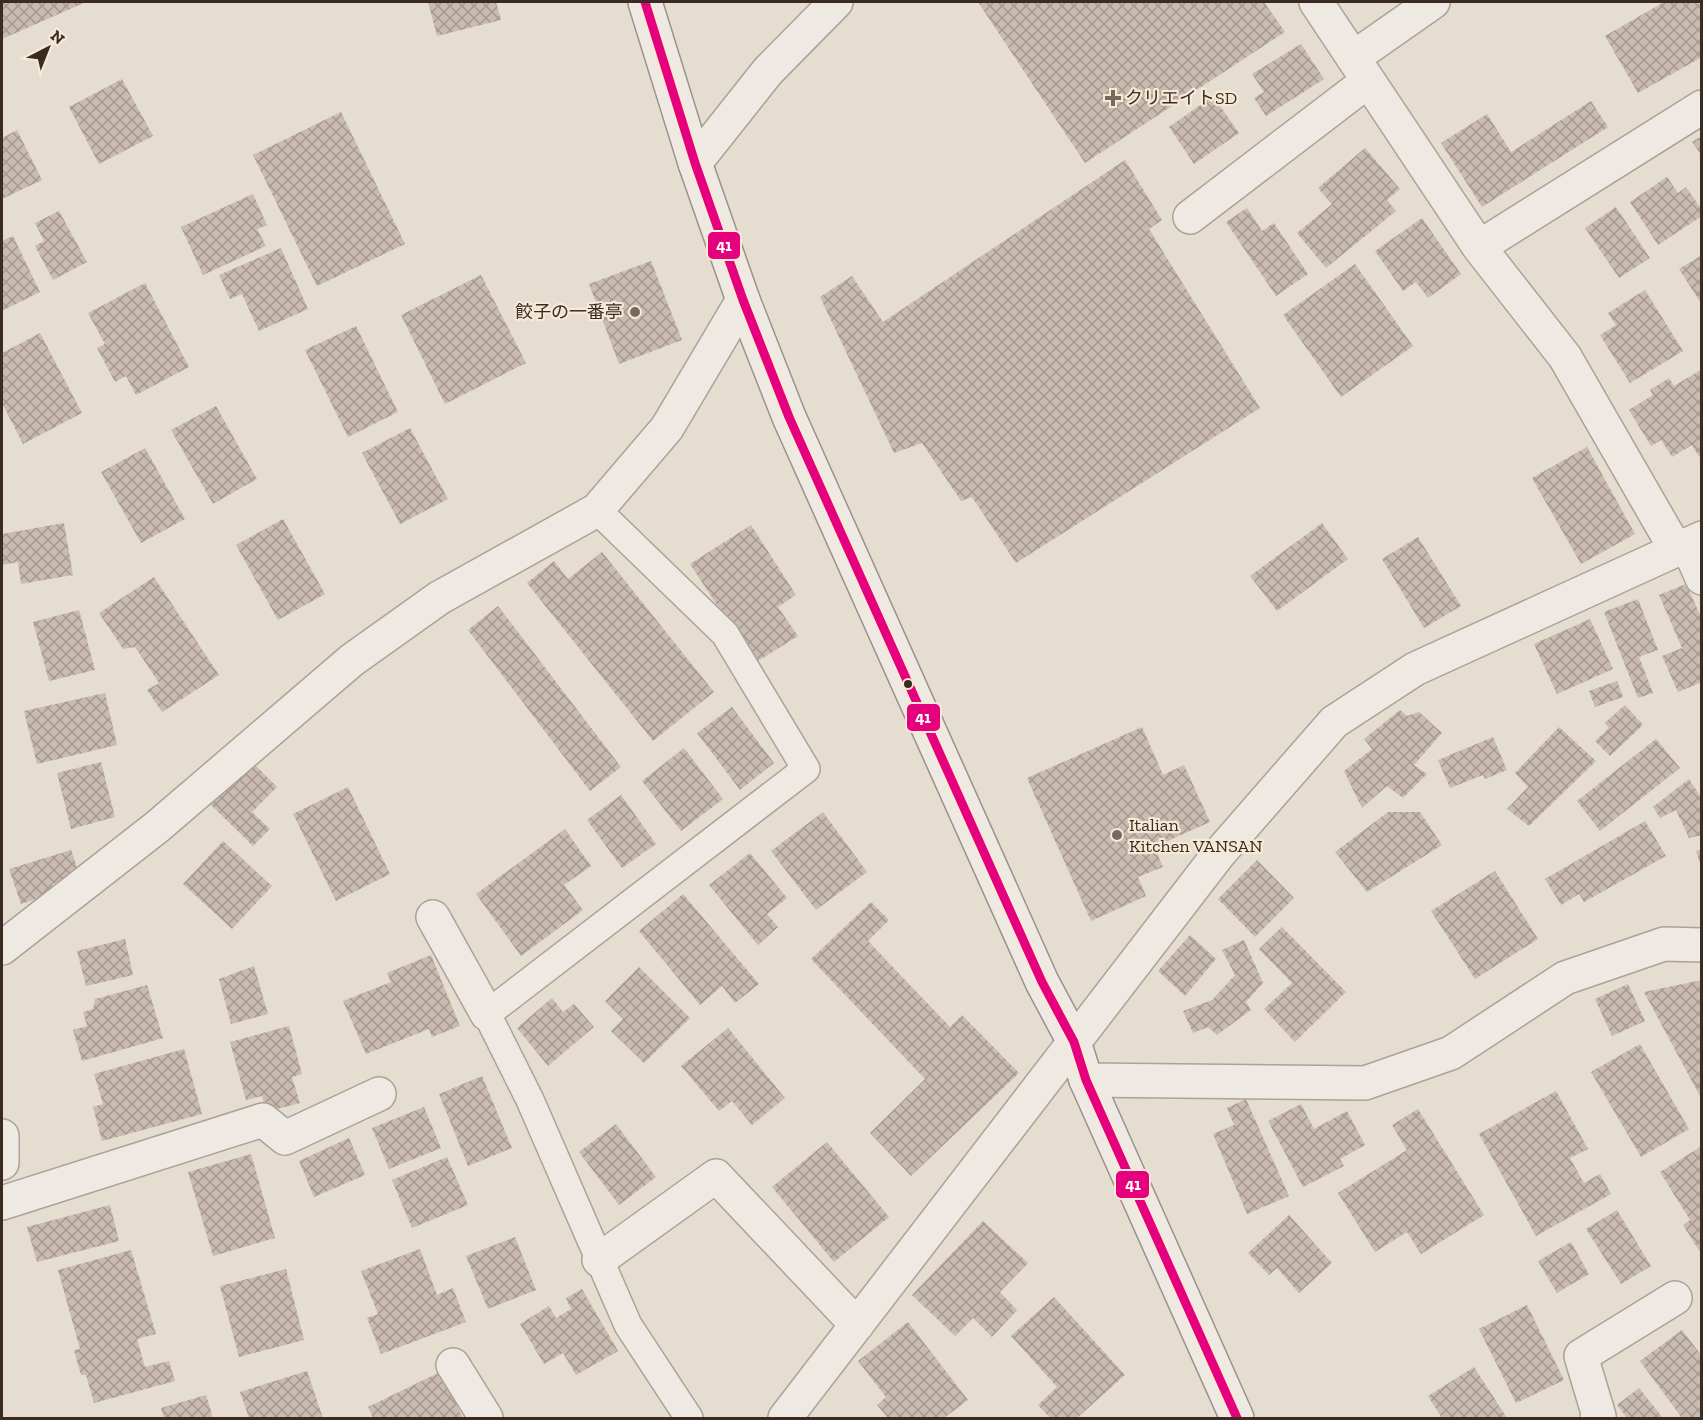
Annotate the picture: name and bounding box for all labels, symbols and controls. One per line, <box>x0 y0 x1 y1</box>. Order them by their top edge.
north arrow <box>18 18 78 78</box>
text: N <box>47 26 69 48</box>
place label: クリエイトSD <box>1125 87 1237 109</box>
marker: クリエイトSD <box>1106 91 1120 105</box>
line badge: 41 <box>707 231 741 260</box>
text: 41 <box>716 236 732 255</box>
place label: 餃子の一番亭 <box>515 301 623 323</box>
marker: 餃子の一番亭 <box>628 305 642 319</box>
unlabelled marker <box>902 678 914 690</box>
line badge: 41 <box>906 703 941 732</box>
text: 41 <box>915 708 931 727</box>
place label: Italian Kitchen VANSAN <box>1129 814 1262 857</box>
marker: Italian Kitchen VANSAN <box>1110 828 1124 842</box>
line badge: 41 <box>1115 1170 1150 1199</box>
text: 41 <box>1125 1175 1141 1194</box>

